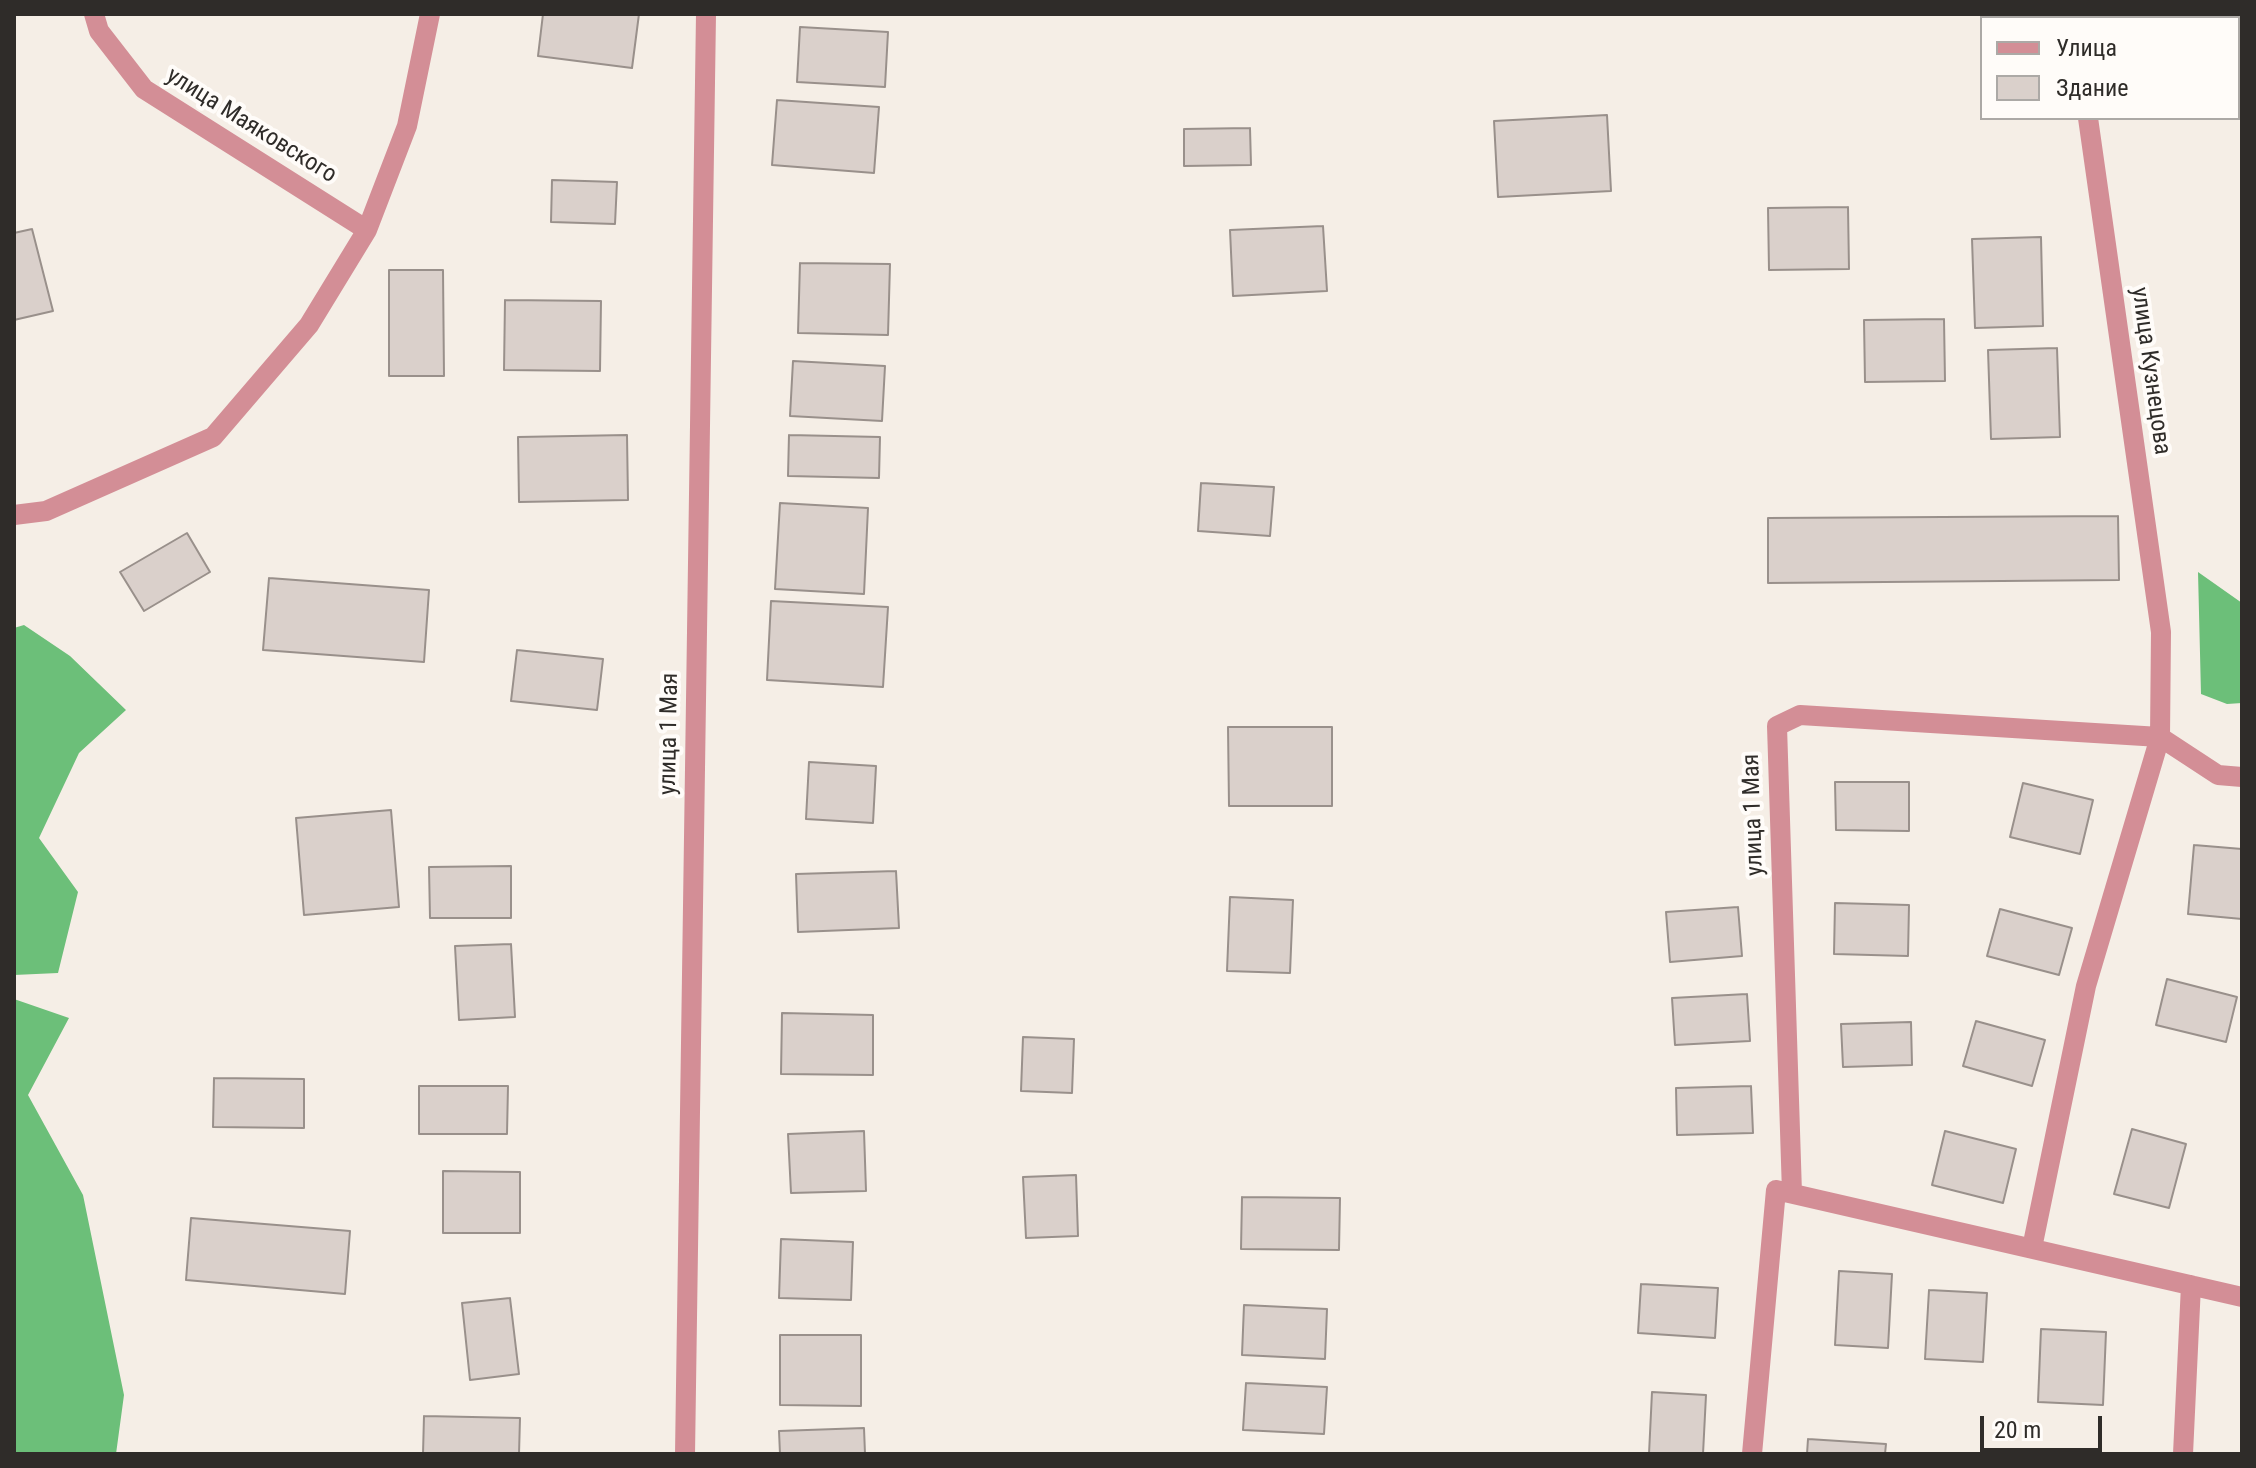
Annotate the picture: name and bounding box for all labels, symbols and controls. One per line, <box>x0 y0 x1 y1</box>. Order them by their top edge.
legend <box>1980 16 2240 120</box>
text: Улица <box>2056 34 2117 62</box>
street label: улица Маяковского <box>161 62 341 190</box>
text: Здание <box>2056 74 2128 102</box>
street label: улица Кузнецова <box>2124 285 2176 457</box>
street label: улица 1 Мая <box>655 673 685 795</box>
street label: улица 1 Мая <box>1737 753 1771 877</box>
scale bar <box>1984 1400 2106 1450</box>
text: 20 m <box>1994 1416 2041 1444</box>

